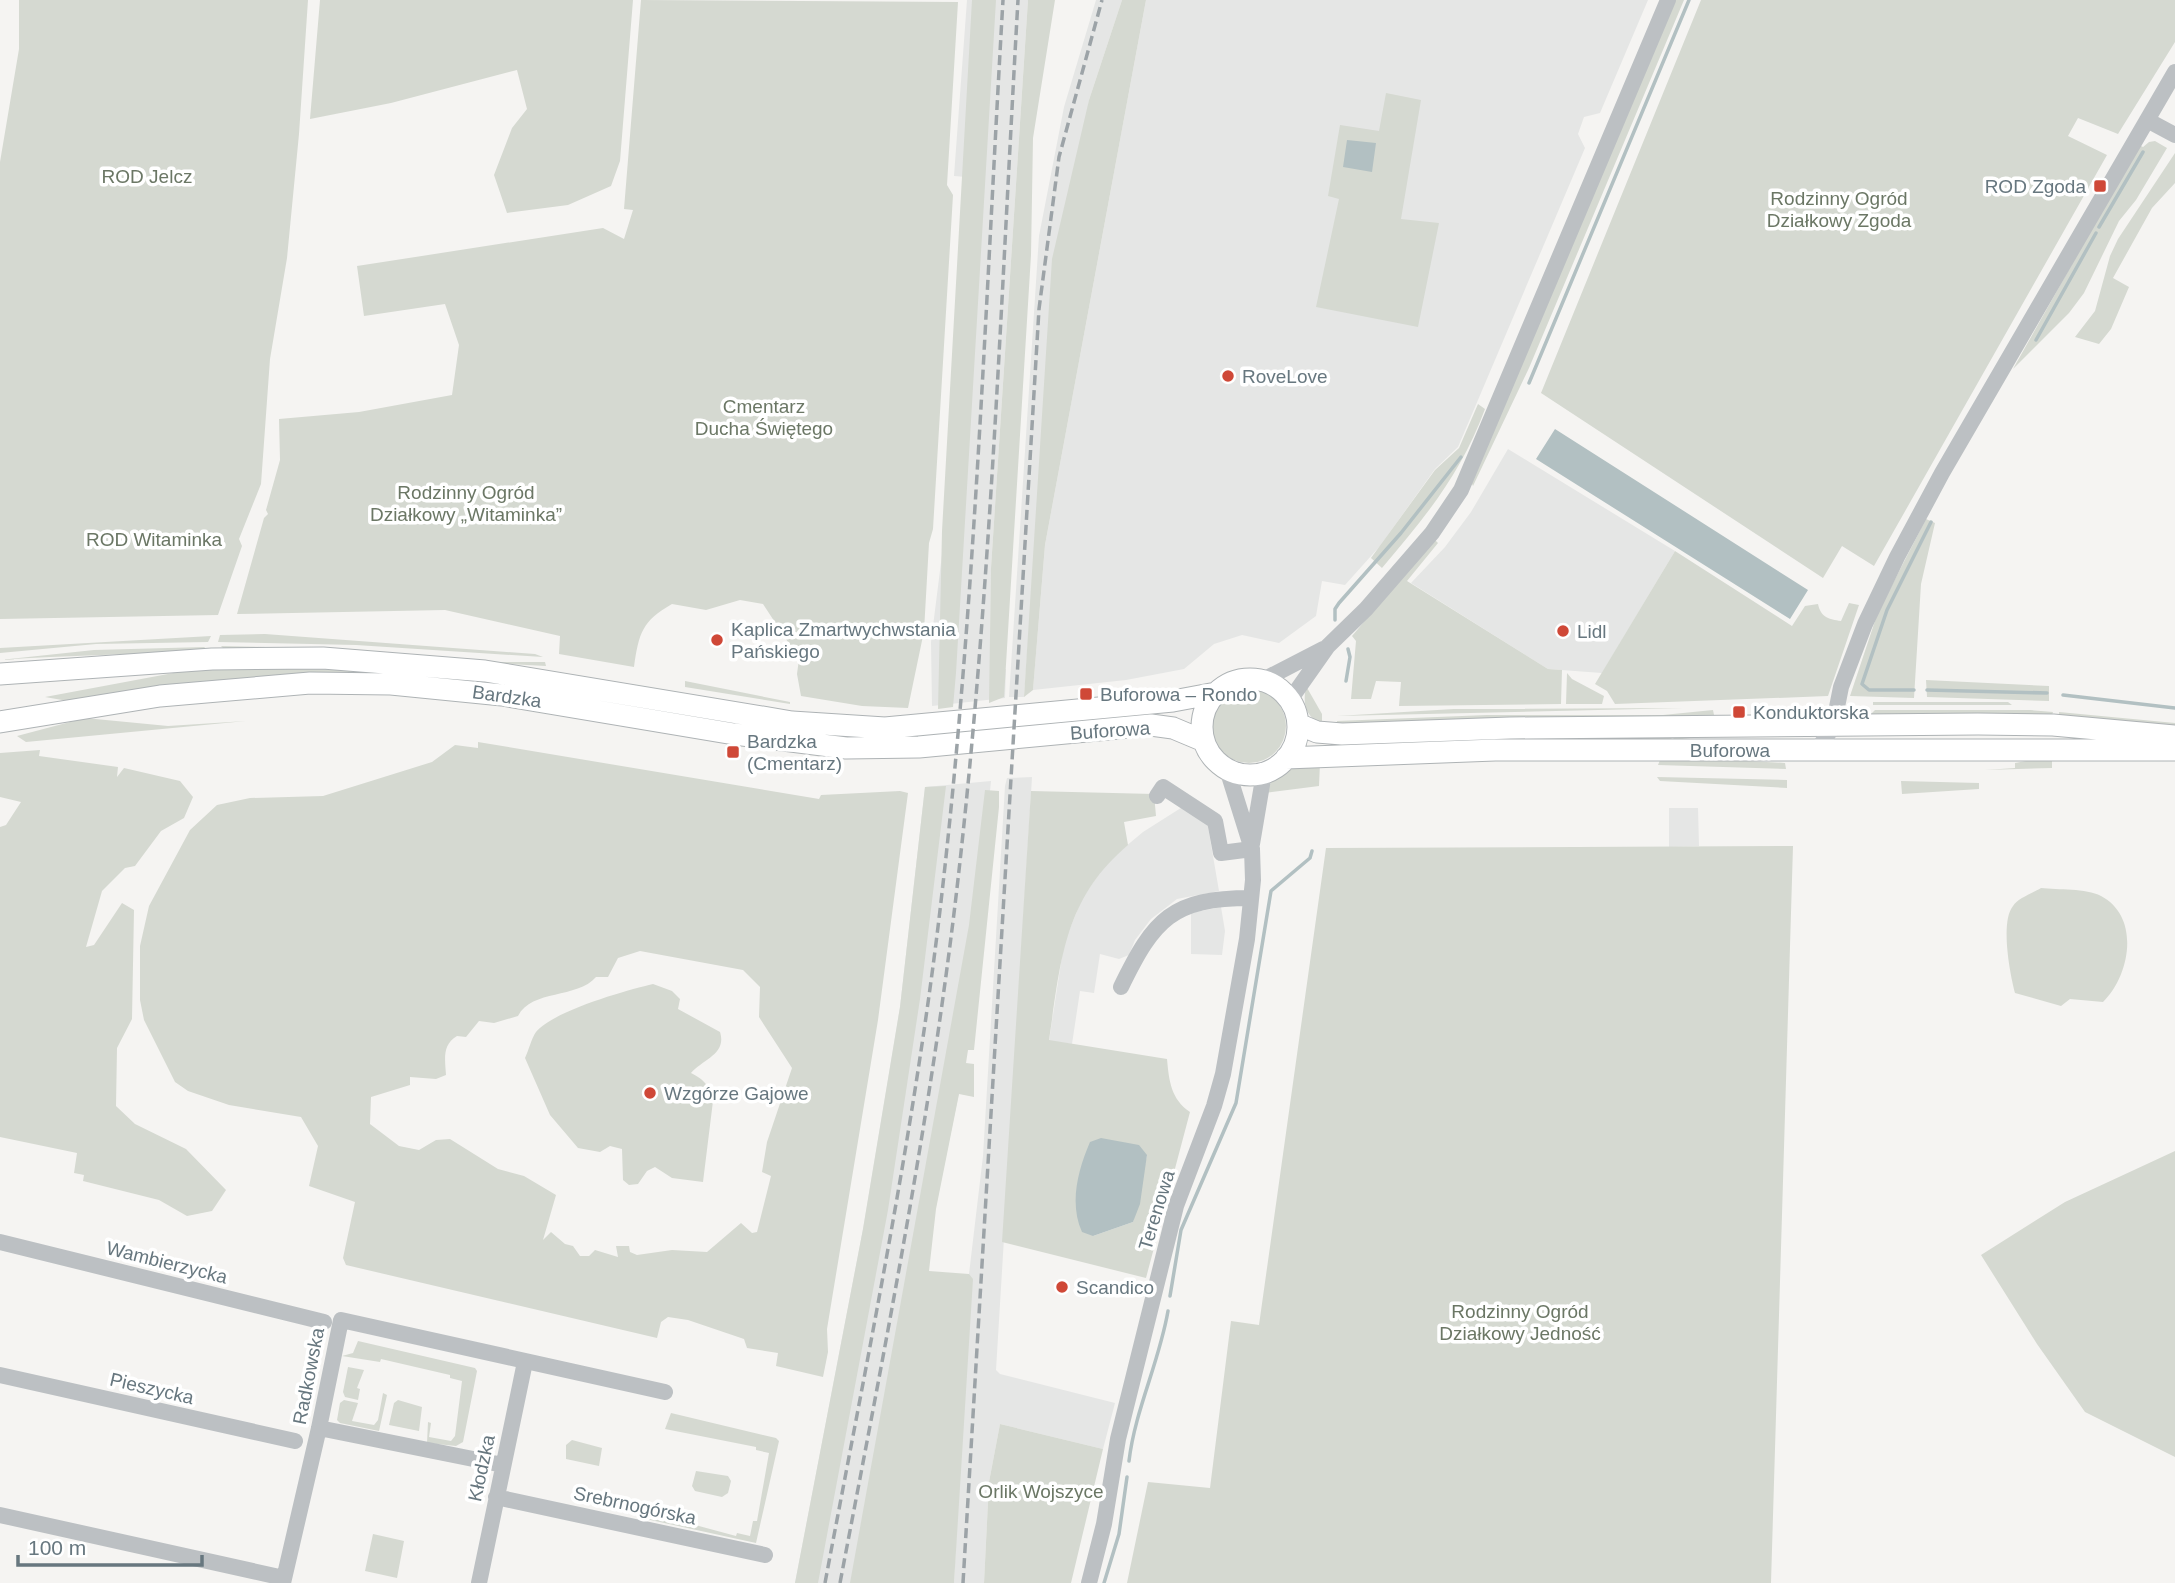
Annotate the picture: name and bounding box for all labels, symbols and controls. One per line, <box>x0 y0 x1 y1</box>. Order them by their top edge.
park label: ROD Jelcz <box>102 166 192 187</box>
place label: ROD Zgoda <box>1985 176 2086 197</box>
marker: ROD Zgoda <box>2092 178 2108 194</box>
park label: Rodzinny Ogród Działkowy Zgoda <box>1767 188 1912 231</box>
place label: RoveLove <box>1242 366 1328 387</box>
marker: RoveLove <box>1220 368 1236 384</box>
park label: Cmentarz Ducha Świętego <box>695 396 833 439</box>
park label: Rodzinny Ogród Działkowy „Witaminka” <box>370 482 562 525</box>
park label: ROD Witaminka <box>86 529 223 550</box>
place label: Kaplica Zmartwychwstania Pańskiego <box>731 619 956 662</box>
place label: Lidl <box>1577 621 1607 642</box>
marker: Lidl <box>1555 623 1571 639</box>
marker: Kaplica Zmartwychwstania Pańskiego <box>709 632 725 648</box>
street label: Bardzka <box>471 681 543 712</box>
place label: Buforowa – Rondo <box>1100 684 1257 705</box>
marker: Buforowa – Rondo <box>1078 686 1094 702</box>
place label: Konduktorska <box>1753 702 1870 723</box>
marker: Konduktorska <box>1731 704 1747 720</box>
street label: Buforowa <box>1069 717 1151 744</box>
place label: Bardzka (Cmentarz) <box>747 731 842 774</box>
street label: Buforowa <box>1690 740 1771 761</box>
marker: Bardzka (Cmentarz) <box>725 744 741 760</box>
place label: Wzgórze Gajowe <box>664 1083 809 1104</box>
marker: Wzgórze Gajowe <box>642 1085 658 1101</box>
street label: Terenowa <box>1134 1167 1179 1253</box>
street label: Wambierzycka <box>104 1237 230 1288</box>
place label: Scandico <box>1076 1277 1154 1298</box>
marker: Scandico <box>1054 1279 1070 1295</box>
park label: Rodzinny Ogród Działkowy Jedność <box>1439 1301 1601 1344</box>
street label: Radkowska <box>289 1325 328 1426</box>
street label: Pieszycka <box>108 1369 196 1408</box>
street label: Kłodzka <box>464 1432 499 1503</box>
park label: Orlik Wojszyce <box>978 1481 1104 1502</box>
street label: Srebrnogórska <box>572 1482 698 1529</box>
scale bar <box>18 1524 201 1568</box>
text: 100 m <box>28 1536 86 1559</box>

